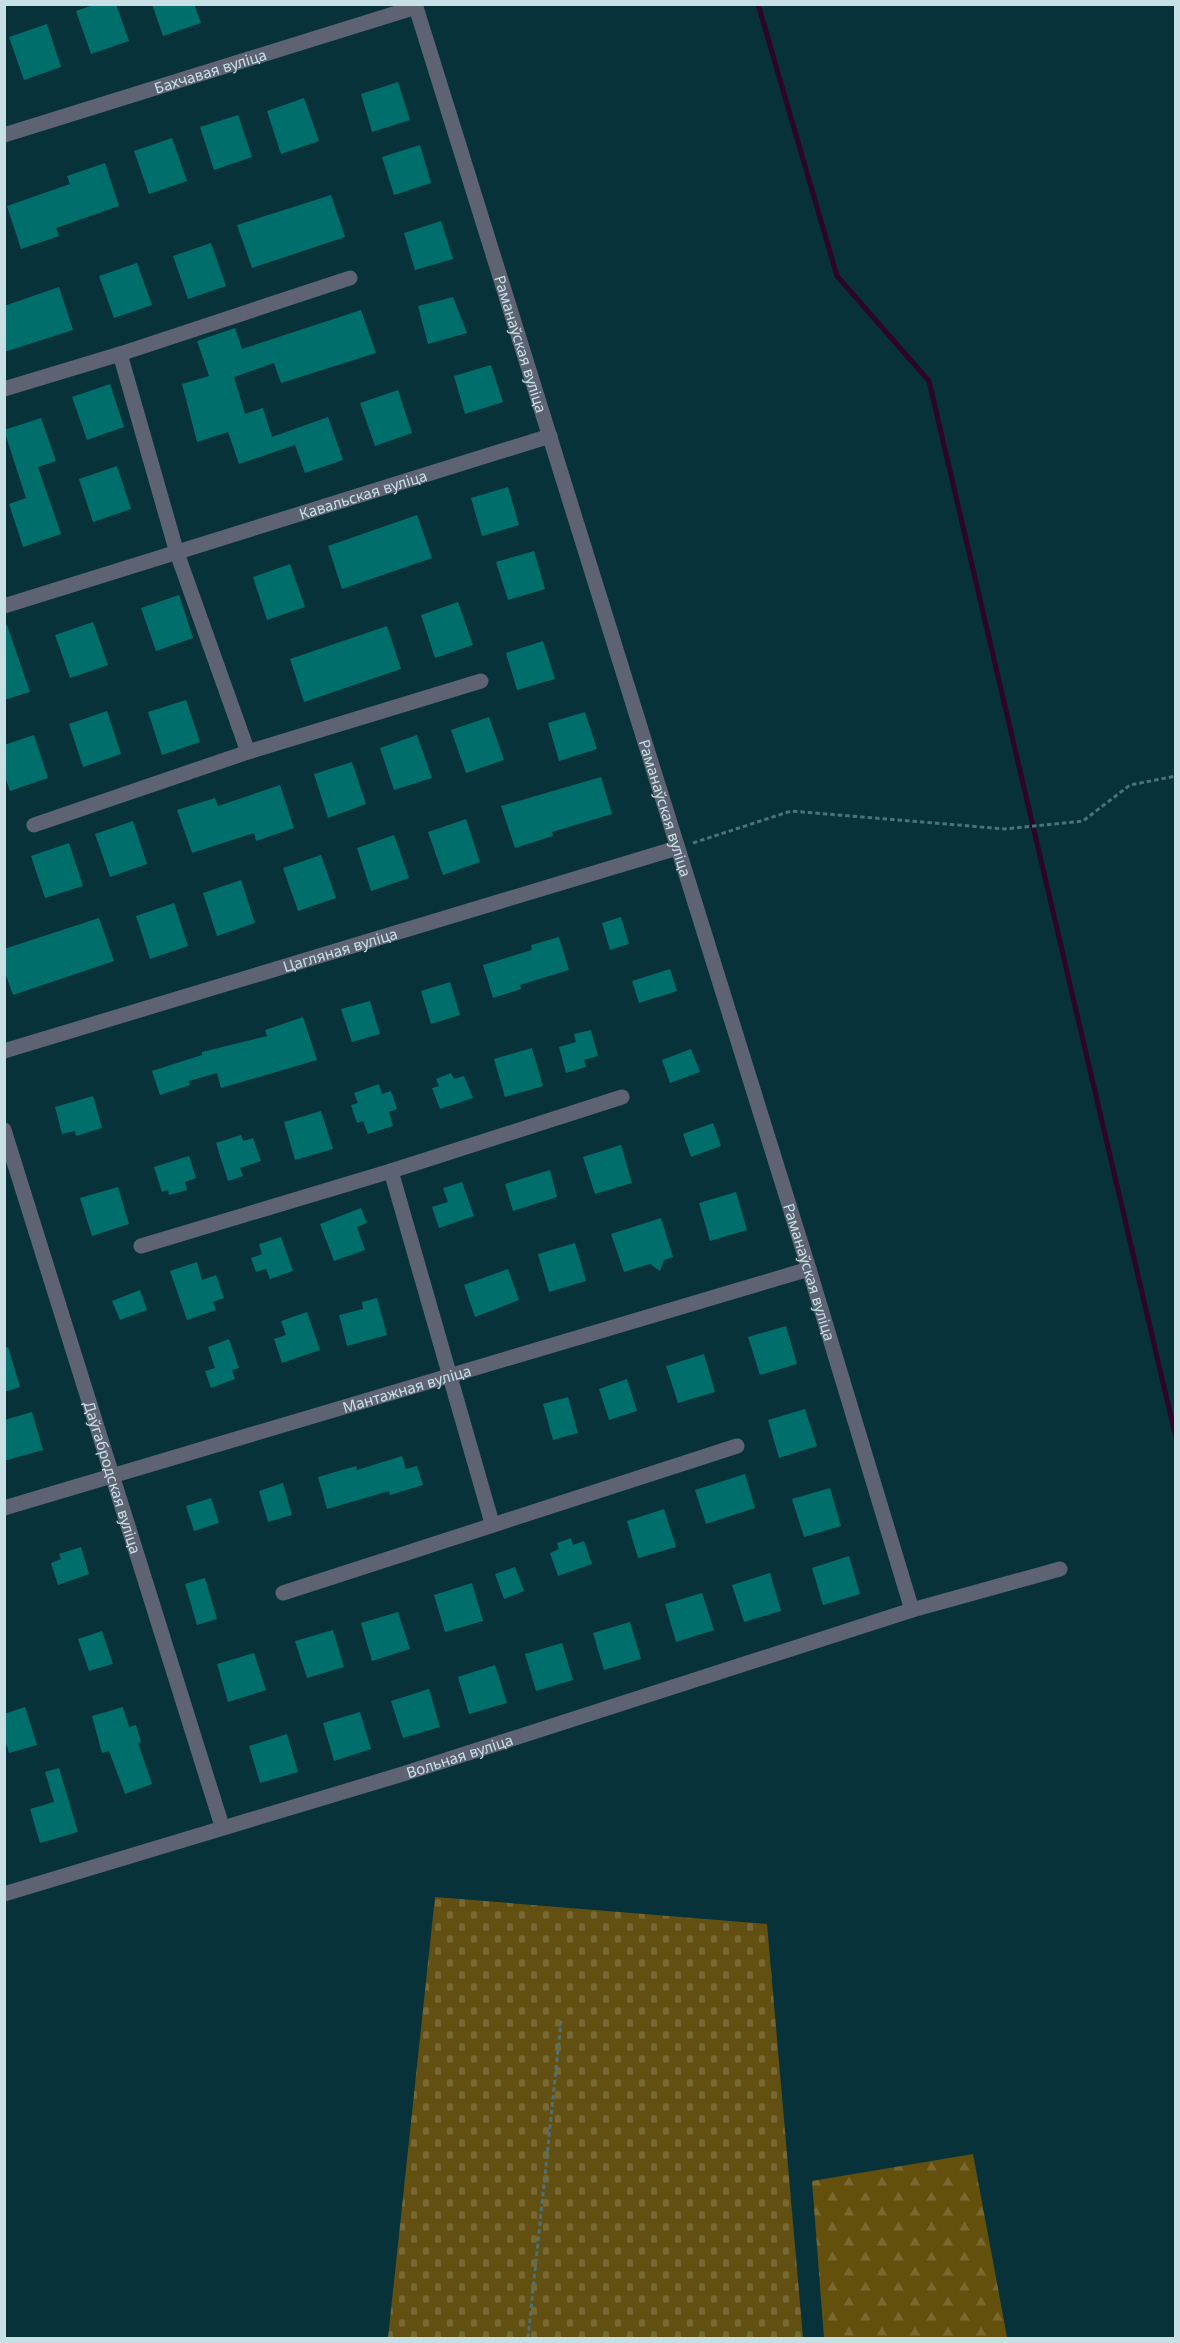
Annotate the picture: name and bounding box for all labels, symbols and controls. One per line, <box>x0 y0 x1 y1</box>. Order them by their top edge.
street label: Бахчавая вуліца <box>152 44 269 98</box>
street label: Раманаўская вуліца <box>490 273 552 415</box>
street label: Кавальская вуліца <box>297 465 429 524</box>
street label: Раманаўская вуліца <box>635 737 696 879</box>
street label: Цагляная вуліца <box>280 923 400 976</box>
street label: Раманаўская вуліца <box>779 1201 840 1343</box>
street label: Мантажная вуліца <box>340 1360 473 1417</box>
street label: Даўгабродская вуліца <box>79 1398 146 1556</box>
street label: Вольная вуліца <box>403 1729 515 1782</box>

